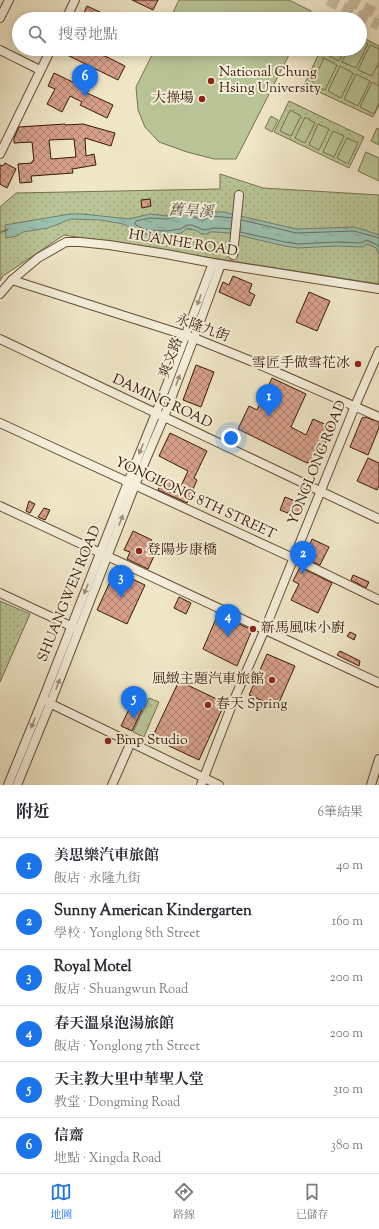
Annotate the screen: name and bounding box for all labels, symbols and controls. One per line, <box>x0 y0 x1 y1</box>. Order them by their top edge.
search box <box>12 12 367 56</box>
icon: search <box>26 23 48 45</box>
text: 搜尋地點 <box>58 25 118 46</box>
place label: National Chung Hsing University <box>219 63 321 99</box>
pin: 6 <box>72 64 98 97</box>
marker: National Chung Hsing University <box>206 76 216 86</box>
place label: 大操場 <box>152 89 194 109</box>
marker: 大操場 <box>197 94 207 104</box>
water label: 舊旱溪 <box>168 200 216 224</box>
street label: HUANHE ROAD <box>127 226 239 262</box>
one-way arrow <box>196 294 202 306</box>
street label: 永隆九街 <box>172 310 232 348</box>
street label: 爽文路 <box>155 335 189 381</box>
place label: 雪匠手做雪花冰 <box>252 354 350 374</box>
marker: 雪匠手做雪花冰 <box>353 359 363 369</box>
street label: DAMING ROAD <box>109 370 215 434</box>
one-way arrow <box>175 374 181 386</box>
pin: 1 <box>256 384 282 417</box>
street label: YONGLONG ROAD <box>284 398 352 528</box>
your location <box>221 428 241 448</box>
one-way arrow <box>138 444 144 456</box>
street label: YONGLONG 8TH STREET <box>111 453 279 545</box>
one-way arrow <box>118 514 124 526</box>
street label: SHUANGWEN ROAD <box>33 523 107 665</box>
place label: 登陽步康橋 <box>147 541 217 561</box>
pin: 2 <box>290 541 316 574</box>
marker: 登陽步康橋 <box>134 546 144 556</box>
pin: 3 <box>108 565 134 598</box>
one-way arrow <box>83 583 89 595</box>
pin: 4 <box>215 604 241 637</box>
place label: 新馬風味小廚 <box>261 619 345 639</box>
marker: 新馬風味小廚 <box>248 624 258 634</box>
place label: 風緻主題汽車旅館 <box>152 670 264 690</box>
marker: 風緻主題汽車旅館 <box>267 675 277 685</box>
one-way arrow <box>55 677 61 689</box>
pin: 5 <box>121 686 147 719</box>
place label: 春天 Spring <box>216 695 287 715</box>
marker: 春天 Spring <box>203 700 213 710</box>
one-way arrow <box>30 717 36 728</box>
place label: Bmp Studio <box>116 731 188 751</box>
marker: Bmp Studio <box>103 736 113 746</box>
text: 附近 <box>16 801 50 825</box>
text: 6筆結果 <box>318 804 363 822</box>
text: 美思樂汽車旅館 <box>54 846 159 867</box>
text: 1 <box>27 857 31 875</box>
text: 40 m <box>336 857 363 875</box>
text: 飯店 · 永隆九街 <box>54 870 141 888</box>
text: Sunny American Kindergarten <box>54 901 252 922</box>
text: 2 <box>26 913 32 931</box>
text: 160 m <box>332 913 363 931</box>
text: 學校 · Yonglong 8th Street <box>54 925 200 943</box>
text: Royal Motel <box>54 957 132 978</box>
text: 3 <box>26 969 32 987</box>
text: 200 m <box>330 969 363 987</box>
text: 飯店 · Shuangwun Road <box>54 981 188 999</box>
text: 春天溫泉泡湯旅館 <box>54 1014 174 1035</box>
text: 4 <box>26 1025 32 1043</box>
text: 200 m <box>330 1025 363 1043</box>
text: 飯店 · Yonglong 7th Street <box>54 1038 200 1056</box>
text: 天主教大里中華聖人堂 <box>54 1070 204 1091</box>
text: 5 <box>27 1081 31 1099</box>
text: 310 m <box>333 1081 363 1099</box>
text: 教堂 · Dongming Road <box>54 1094 180 1112</box>
text: 信齋 <box>54 1126 84 1147</box>
text: 6 <box>26 1137 32 1155</box>
text: 380 m <box>331 1137 363 1155</box>
text: 地點 · Xingda Road <box>54 1150 161 1168</box>
tab: 地圖 <box>50 1181 72 1223</box>
tab: 路線 <box>173 1181 195 1223</box>
tab: 已儲存 <box>296 1181 329 1223</box>

